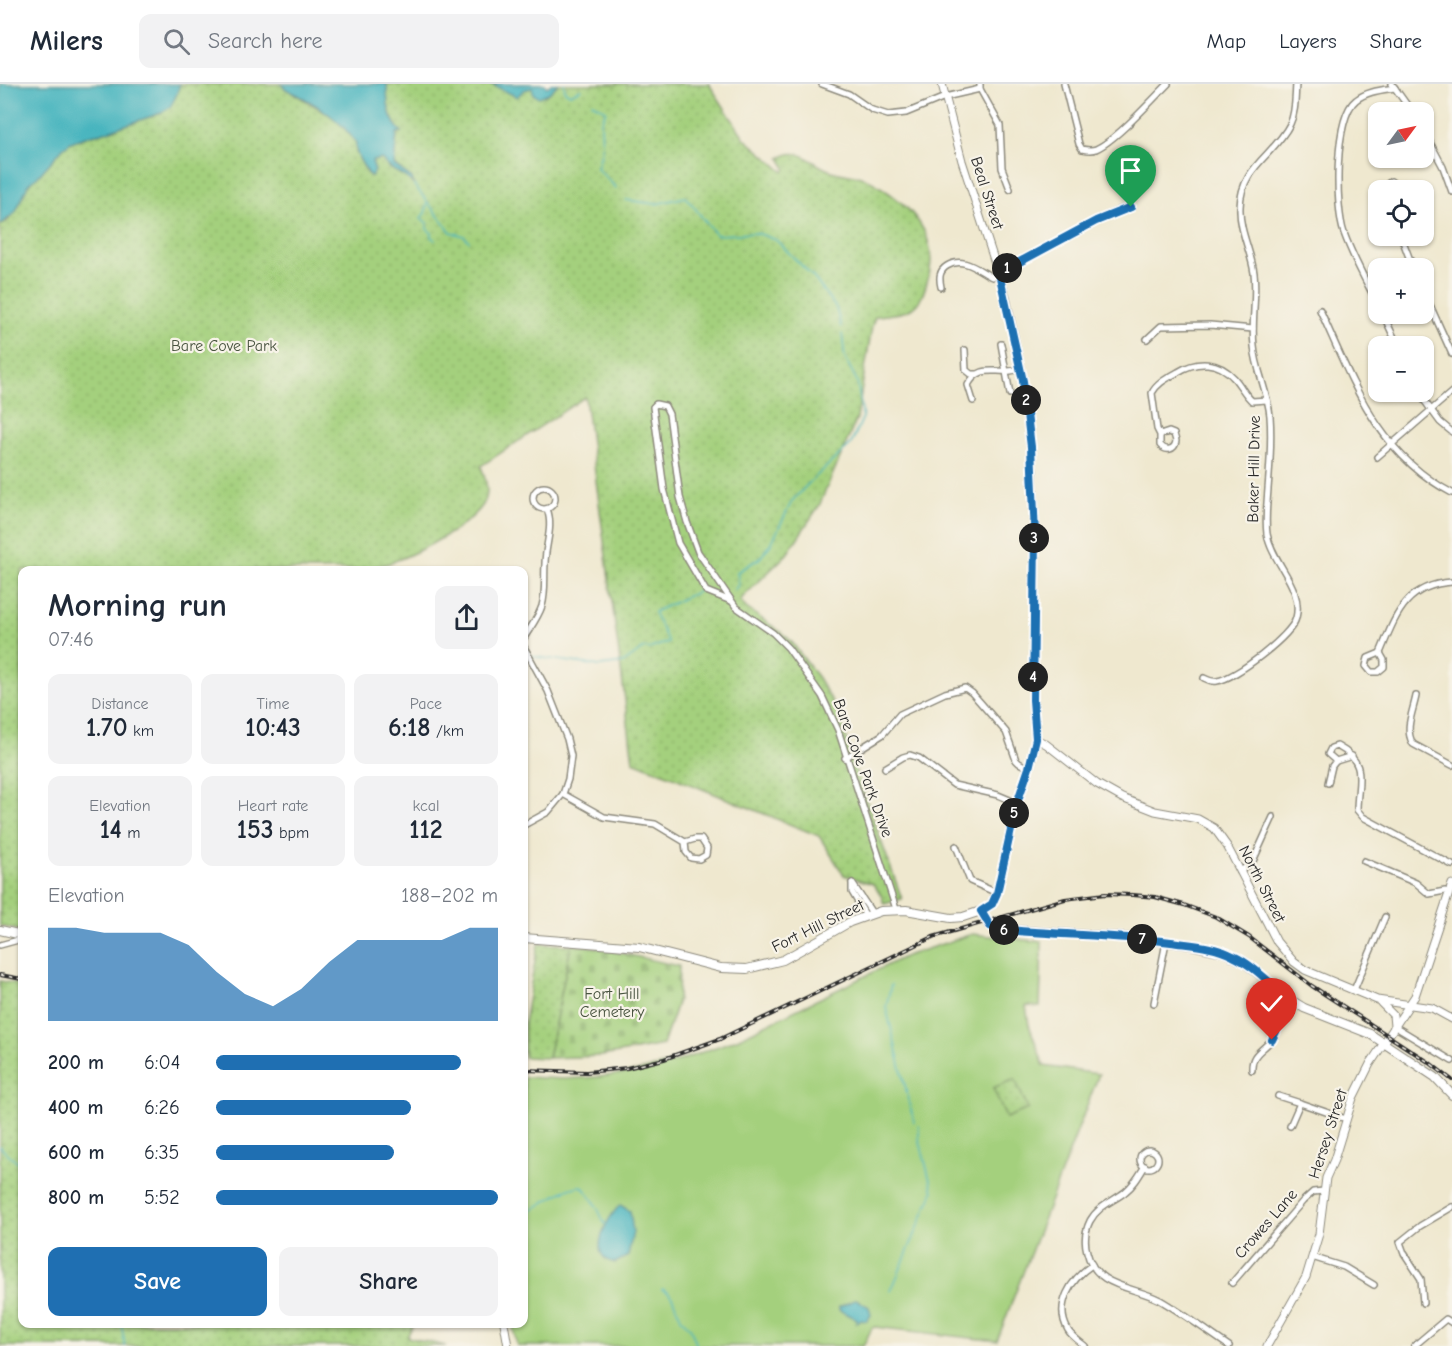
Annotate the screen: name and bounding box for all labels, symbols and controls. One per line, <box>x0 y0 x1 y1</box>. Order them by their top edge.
search box <box>139 14 559 68</box>
text: Milers <box>30 25 103 57</box>
icon: search <box>160 25 193 58</box>
text: Search here <box>208 28 322 54</box>
text: Map <box>1207 29 1246 53</box>
text: Layers <box>1279 29 1337 53</box>
text: Share <box>1370 29 1422 53</box>
north arrow <box>1368 102 1434 168</box>
map controls <box>1368 102 1434 402</box>
pin <box>1105 145 1156 207</box>
icon: arrive <box>1114 154 1147 187</box>
street label: Beal Street <box>967 155 1007 232</box>
button: locate <box>1368 180 1434 246</box>
pin: 1 <box>992 253 1022 283</box>
button: + <box>1368 258 1434 324</box>
text: 1 <box>1004 259 1010 277</box>
button: − <box>1368 336 1434 402</box>
park label: Bare Cove Park <box>171 337 277 355</box>
pin: 2 <box>1011 385 1041 415</box>
text: 2 <box>1022 391 1030 409</box>
street label: Baker Hill Drive <box>1244 415 1264 523</box>
pin: 3 <box>1019 523 1049 553</box>
text: 3 <box>1030 529 1038 547</box>
text: Morning run <box>48 586 227 624</box>
button: share <box>435 586 498 649</box>
text: 07:46 <box>48 628 94 651</box>
pin: 4 <box>1018 662 1048 692</box>
text: 4 <box>1029 668 1037 686</box>
text: Distance <box>91 695 149 713</box>
text: Time <box>256 695 290 713</box>
text: Pace <box>410 695 442 713</box>
street label: Bare Cove Park Drive <box>830 696 896 840</box>
text: 1.70 <box>86 713 128 743</box>
text: 10:43 <box>245 713 301 743</box>
text: 6:18 <box>388 713 431 743</box>
text: km <box>128 722 154 740</box>
text: /km <box>431 722 464 740</box>
text: Elevation <box>89 797 151 815</box>
text: Heart rate <box>238 797 308 815</box>
text: kcal <box>413 797 439 815</box>
pin: 5 <box>999 798 1029 828</box>
text: 5 <box>1010 804 1018 822</box>
text: 14 <box>100 815 122 845</box>
text: 153 <box>237 815 274 845</box>
text: 112 <box>409 815 443 845</box>
text: m <box>122 824 140 842</box>
text: bpm <box>274 824 309 842</box>
street label: North Street <box>1235 843 1289 926</box>
text: Elevation <box>48 884 125 907</box>
text: 188–202 m <box>401 884 498 907</box>
street label: Fort Hill Street <box>769 896 868 956</box>
pin: 6 <box>989 915 1019 945</box>
text: 6 <box>1000 921 1008 939</box>
pin: 7 <box>1127 924 1157 954</box>
text: 7 <box>1138 930 1146 948</box>
pin <box>1246 978 1297 1040</box>
park label: Fort Hill Cemetery <box>580 985 645 1021</box>
icon: check <box>1255 987 1288 1020</box>
text: 200 m <box>48 1051 104 1074</box>
text: 6:04 <box>144 1051 180 1074</box>
street label: Hersey Street <box>1305 1087 1351 1181</box>
text: 400 m <box>48 1096 103 1119</box>
text: 6:26 <box>144 1096 180 1119</box>
text: 600 m <box>48 1141 104 1164</box>
text: 6:35 <box>144 1141 179 1164</box>
street label: Crowes Lane <box>1231 1185 1301 1263</box>
text: 800 m <box>48 1186 104 1209</box>
text: 5:52 <box>144 1186 180 1209</box>
button: Save <box>48 1247 267 1316</box>
button: Share <box>279 1247 498 1316</box>

